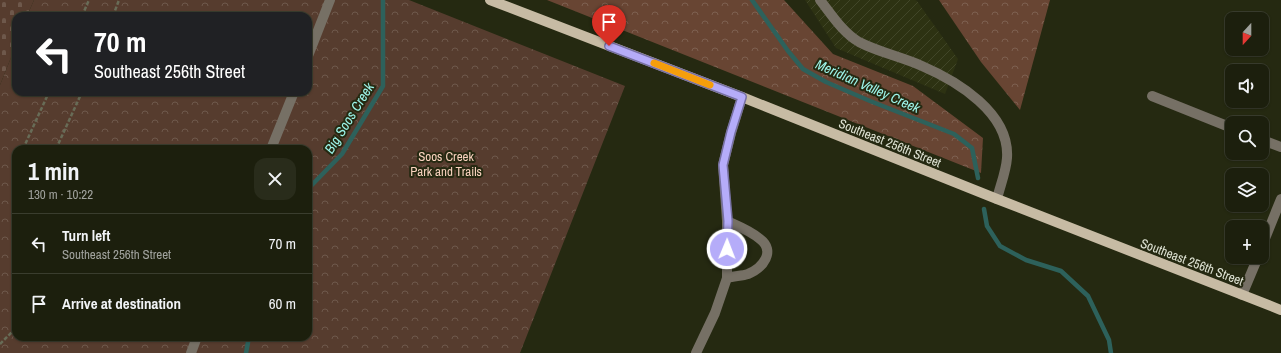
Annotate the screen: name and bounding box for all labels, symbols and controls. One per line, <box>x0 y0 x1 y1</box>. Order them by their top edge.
pin <box>592 5 626 46</box>
icon: arrive <box>598 11 620 33</box>
north arrow <box>1225 12 1269 56</box>
map controls <box>1225 12 1269 264</box>
text: 70 m <box>94 23 146 61</box>
icon: left <box>28 28 80 80</box>
water label: Meridian Valley Creek <box>813 55 924 118</box>
text: Southeast 256th Street <box>94 59 245 84</box>
button: sound <box>1225 64 1269 108</box>
water label: Big Soos Creek <box>320 78 379 157</box>
street label: Southeast 256th Street <box>836 115 944 171</box>
button: search <box>1225 116 1269 160</box>
park label: Soos Creek Park and Trails <box>410 148 482 180</box>
text: 1 min <box>28 155 79 187</box>
button: close <box>254 158 296 200</box>
button: layers <box>1225 168 1269 212</box>
text: 130 m · 10:22 <box>28 186 93 203</box>
button: + <box>1225 220 1269 264</box>
text: Turn left <box>62 225 110 246</box>
position arrow <box>706 228 748 270</box>
icon: left <box>28 233 50 255</box>
text: 70 m <box>269 233 296 254</box>
street label: Southeast 256th Street <box>1138 235 1246 289</box>
text: Southeast 256th Street <box>62 246 171 263</box>
icon: arrive <box>28 293 50 315</box>
text: Arrive at destination <box>62 293 181 314</box>
text: 60 m <box>269 293 296 314</box>

